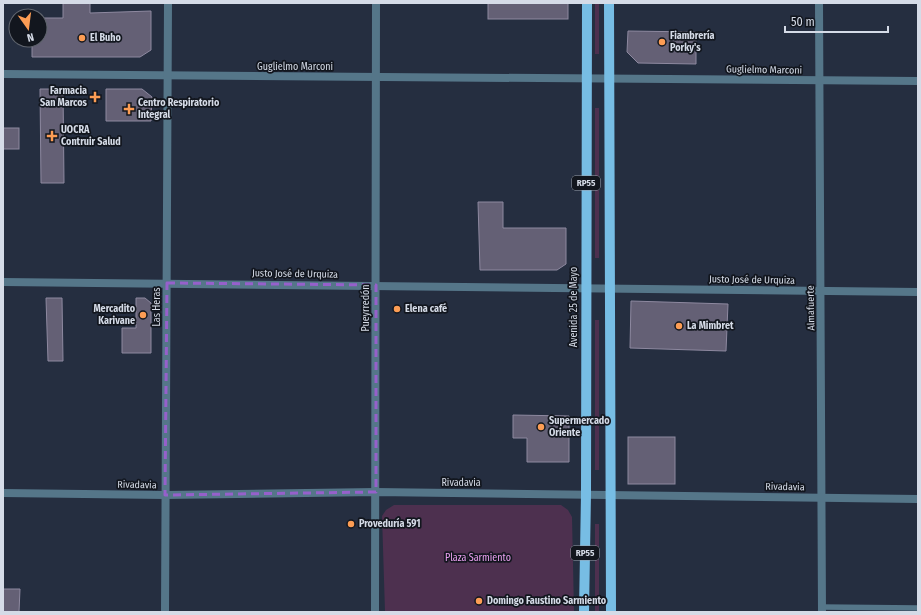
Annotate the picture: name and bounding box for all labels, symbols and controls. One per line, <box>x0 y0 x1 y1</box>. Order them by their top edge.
north arrow <box>8 8 48 48</box>
scale bar <box>785 8 888 34</box>
text: 50 m <box>791 15 815 29</box>
place label: Fiambrería Porky's <box>670 29 715 54</box>
text: N <box>26 30 35 44</box>
place label: El Buho <box>90 32 121 44</box>
marker: El Buho <box>77 33 87 43</box>
marker: Fiambrería Porky's <box>657 37 667 47</box>
street label: Guglielmo Marconi <box>257 61 333 73</box>
street label: Guglielmo Marconi <box>726 63 802 77</box>
place label: Farmacia San Marcos <box>40 85 88 109</box>
marker: Farmacia San Marcos <box>90 92 100 102</box>
place label: Centro Respiratorio Integral <box>138 97 220 121</box>
marker: Centro Respiratorio Integral <box>123 103 135 115</box>
place label: UOCRA Contruir Salud <box>61 124 121 148</box>
marker: UOCRA Contruir Salud <box>46 130 58 142</box>
road number: RP55 <box>572 176 600 190</box>
street label: Justo José de Urquiza <box>252 267 338 281</box>
street label: Avenida 25 de Mayo <box>568 267 580 347</box>
street label: Justo José de Urquiza <box>709 273 795 287</box>
street label: Pueyrredón <box>360 284 372 332</box>
street label: Almafuerte <box>805 285 817 331</box>
street label: Las Heras <box>151 287 163 327</box>
place label: Elena café <box>405 302 447 315</box>
place label: Mercadito Karivane <box>93 303 136 327</box>
marker: Elena café <box>392 304 402 314</box>
marker: Mercadito Karivane <box>138 310 148 320</box>
place label: La Mimbret <box>687 320 734 332</box>
marker: La Mimbret <box>674 321 684 331</box>
place label: Supermercado Oriente <box>549 415 610 439</box>
marker: Supermercado Oriente <box>536 422 546 432</box>
street label: Rivadavia <box>441 477 481 489</box>
street label: Rivadavia <box>117 479 157 491</box>
street label: Rivadavia <box>765 481 805 493</box>
place label: Proveduría 591 <box>359 517 421 530</box>
marker: Proveduría 591 <box>346 519 356 529</box>
road number: RP55 <box>571 546 599 560</box>
park label: Plaza Sarmiento <box>445 552 511 564</box>
place label: Domingo Faustino Sarmiento <box>487 595 607 607</box>
marker: Domingo Faustino Sarmiento <box>474 596 484 606</box>

